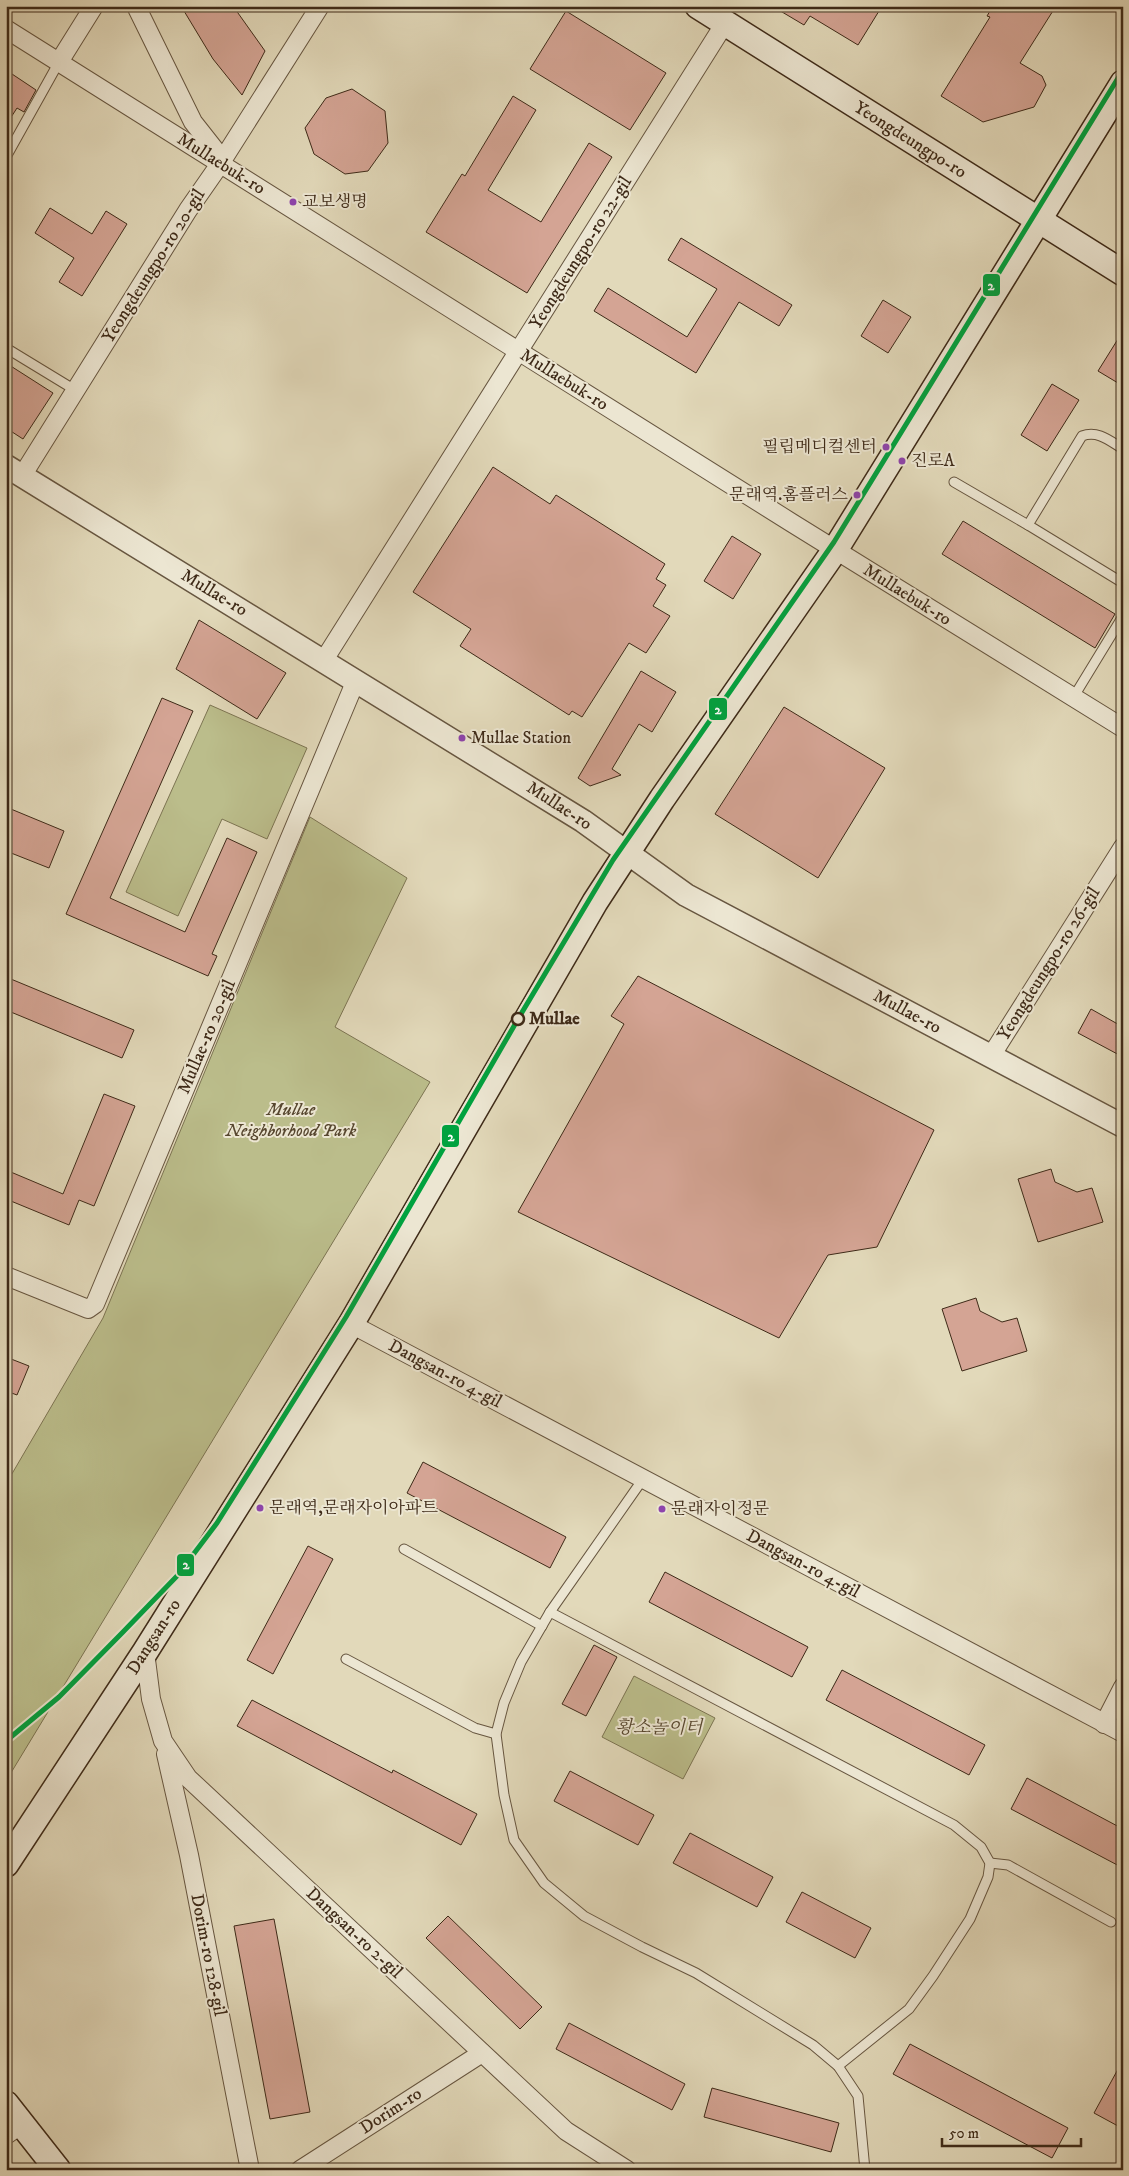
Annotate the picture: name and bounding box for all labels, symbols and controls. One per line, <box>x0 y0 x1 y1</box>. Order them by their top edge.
street label: Yeongdeungpo-ro <box>850 97 970 183</box>
street label: Mullaebuk-ro <box>173 128 269 200</box>
street label: Yeongdeungpo-ro 22-gil <box>525 172 637 333</box>
street label: Yeongdeungpo-ro 20-gil <box>98 185 211 347</box>
place label: 교보생명 <box>302 191 368 213</box>
marker: 교보생명 <box>288 197 298 207</box>
line badge: 2 <box>982 273 1001 297</box>
text: 2 <box>988 277 996 295</box>
street label: Mullaebuk-ro <box>516 344 612 416</box>
place label: 필립메디컬센터 <box>762 436 877 458</box>
marker: 필립메디컬센터 <box>881 442 891 452</box>
place label: 진로A <box>911 450 955 472</box>
marker: 진로A <box>897 456 907 466</box>
place label: 문래역.홈플러스 <box>729 484 849 506</box>
marker: 문래역.홈플러스 <box>852 490 862 500</box>
street label: Mullaebuk-ro <box>859 559 955 631</box>
street label: Mullae-ro <box>177 565 251 621</box>
line badge: 2 <box>708 697 728 721</box>
text: 2 <box>715 701 723 719</box>
place label: Mullae Station <box>471 727 571 749</box>
marker: Mullae Station <box>457 733 467 743</box>
street label: Mullae-ro <box>522 777 596 835</box>
street label: Yeongdeungpo-ro 26-gil <box>993 883 1105 1045</box>
street label: Mullae-ro 20-gil <box>173 976 241 1097</box>
street label: Mullae-ro <box>869 985 945 1039</box>
place label: Mullae <box>529 1008 580 1030</box>
marker: Mullae <box>511 1012 525 1026</box>
park label: Mullae Neighborhood Park <box>225 1099 357 1142</box>
line badge: 2 <box>441 1124 460 1148</box>
text: 2 <box>448 1128 456 1146</box>
street label: Dangsan-ro 4-gil <box>384 1335 506 1413</box>
place label: 문래역,문래자이아파트 <box>269 1497 438 1519</box>
place label: 문래자이정문 <box>671 1498 770 1520</box>
marker: 문래역,문래자이아파트 <box>255 1503 265 1513</box>
marker: 문래자이정문 <box>657 1504 667 1514</box>
street label: Dangsan-ro 4-gil <box>742 1525 864 1603</box>
line badge: 2 <box>176 1553 195 1577</box>
text: 2 <box>183 1556 191 1574</box>
street label: Dangsan-ro <box>122 1595 186 1679</box>
park label: 황소놀이터 <box>616 1717 704 1739</box>
street label: Dangsan-ro 2-gil <box>301 1883 407 1984</box>
street label: Dorim-ro 128-gil <box>185 1892 231 2019</box>
street label: Dorim-ro <box>356 2083 426 2139</box>
scale bar <box>942 2116 1080 2148</box>
text: 50 m <box>949 2124 979 2143</box>

